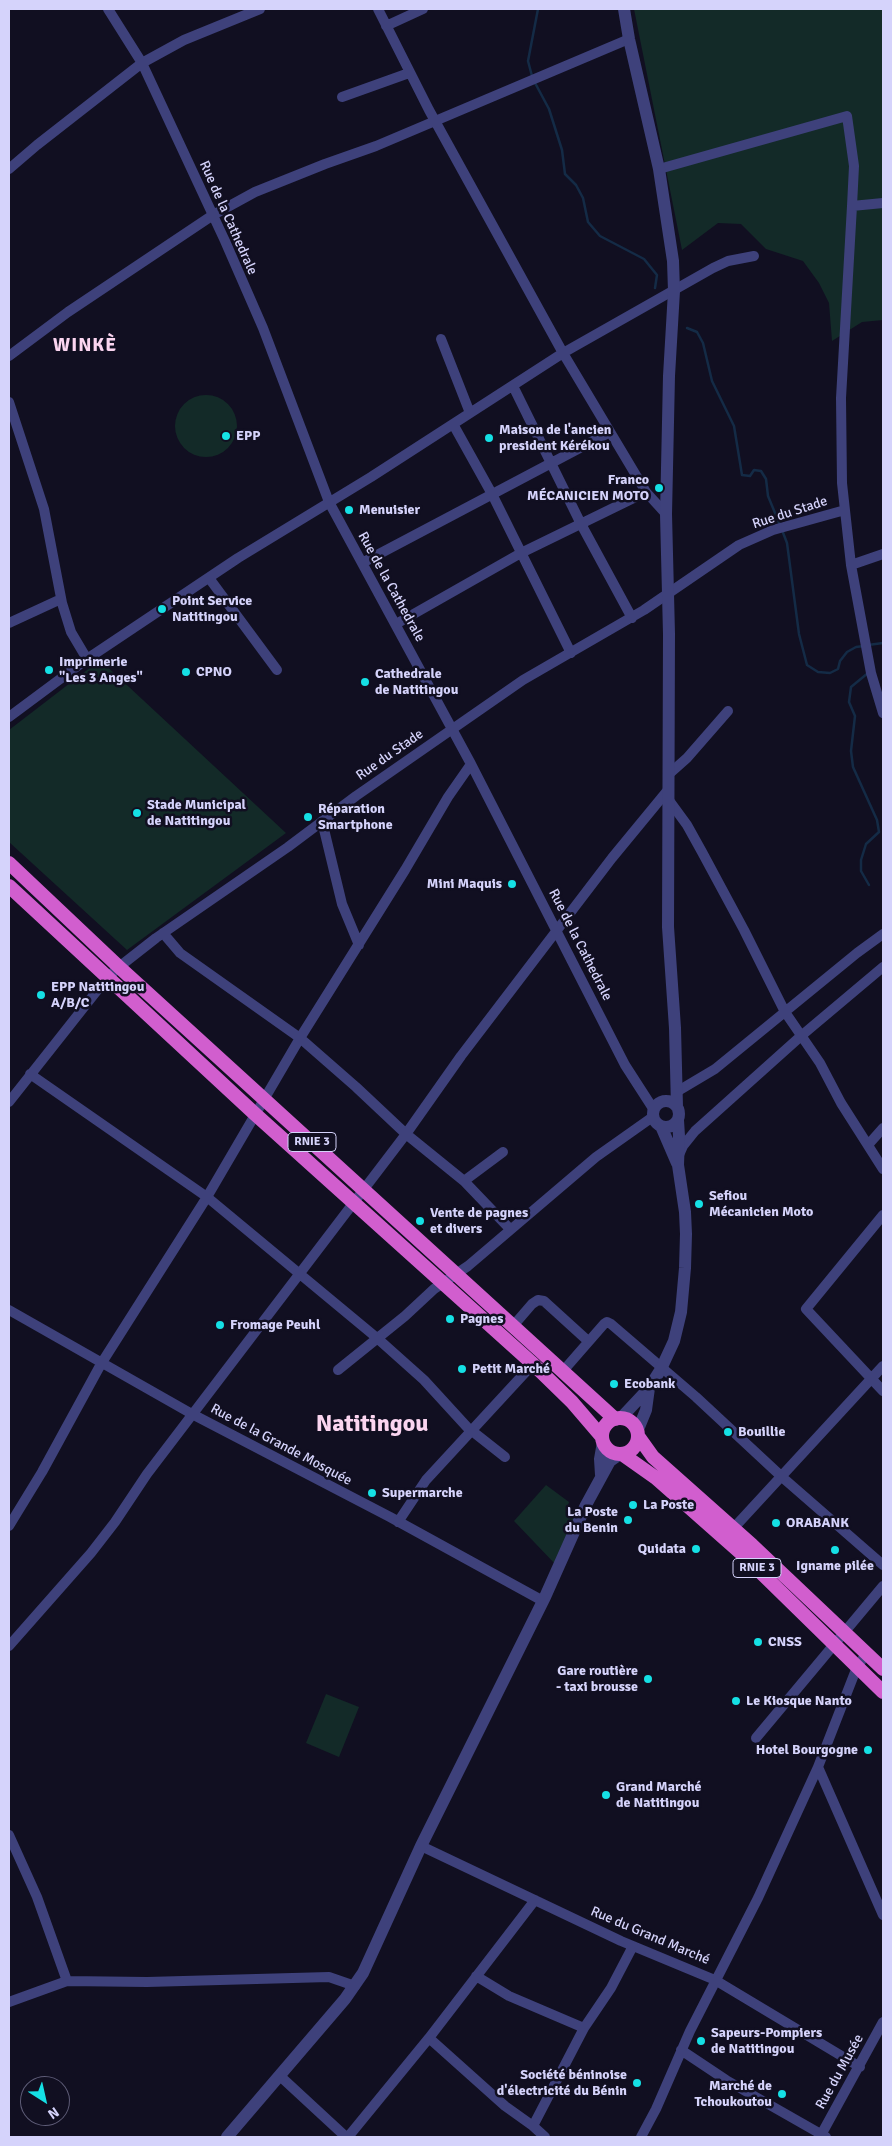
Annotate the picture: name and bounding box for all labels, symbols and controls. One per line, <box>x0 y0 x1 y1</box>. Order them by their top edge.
street label: Rue de la Cathedrale <box>195 158 261 278</box>
district label: WINKÈ <box>52 335 118 357</box>
place label: Maison de l'ancien president Kérékou <box>499 422 612 454</box>
place label: EPP <box>236 428 261 444</box>
marker: EPP <box>220 430 232 442</box>
marker: Maison de l'ancien president Kérékou <box>483 432 495 444</box>
place label: Franco MÉCANICIEN MOTO <box>527 472 649 504</box>
marker: Franco MÉCANICIEN MOTO <box>653 482 665 494</box>
street label: Rue du Stade <box>750 493 830 533</box>
place label: Menuisier <box>359 502 420 518</box>
marker: Menuisier <box>343 504 355 516</box>
street label: Rue de la Cathedrale <box>354 529 428 645</box>
place label: Point Service Natitingou <box>172 593 252 626</box>
marker: Point Service Natitingou <box>156 603 168 615</box>
place label: Imprimerie "Les 3 Anges" <box>59 654 143 686</box>
marker: Imprimerie "Les 3 Anges" <box>43 664 55 676</box>
place label: CPNO <box>196 664 232 680</box>
marker: CPNO <box>180 666 192 678</box>
place label: Cathedrale de Natitingou <box>375 666 458 699</box>
marker: Cathedrale de Natitingou <box>359 676 371 688</box>
street label: Rue du Stade <box>353 726 427 784</box>
place label: Stade Municipal de Natitingou <box>147 797 246 830</box>
place label: Réparation Smartphone <box>318 801 393 834</box>
marker: Stade Municipal de Natitingou <box>131 807 143 819</box>
marker: Réparation Smartphone <box>302 811 314 823</box>
place label: Mini Maquis <box>427 876 502 892</box>
marker: Mini Maquis <box>506 878 518 890</box>
street label: Rue de la Cathedrale <box>545 886 615 1004</box>
place label: EPP Natitingou A/B/C <box>51 979 144 1012</box>
marker: EPP Natitingou A/B/C <box>35 989 47 1001</box>
road number: RNIE 3 <box>288 1132 336 1152</box>
place label: Sefiou Mécanicien Moto <box>709 1188 813 1220</box>
marker: Sefiou Mécanicien Moto <box>693 1198 705 1210</box>
place label: Vente de pagnes et divers <box>430 1205 528 1238</box>
marker: Vente de pagnes et divers <box>414 1215 426 1227</box>
place label: Pagnes <box>460 1311 503 1327</box>
marker: Pagnes <box>444 1313 456 1325</box>
place label: Fromage Peuhl <box>230 1317 320 1333</box>
marker: Fromage Peuhl <box>214 1319 226 1331</box>
place label: Petit Marché <box>472 1361 550 1377</box>
marker: Petit Marché <box>456 1363 468 1375</box>
place label: Ecobank <box>624 1376 675 1392</box>
marker: Ecobank <box>608 1378 620 1390</box>
street label: Rue de la Grande Mosquée <box>207 1401 355 1489</box>
district label: Natitingou <box>316 1411 428 1439</box>
place label: Bouillie <box>738 1424 785 1440</box>
marker: Bouillie <box>722 1426 734 1438</box>
place label: Supermarche <box>382 1485 463 1501</box>
marker: Supermarche <box>366 1487 378 1499</box>
place label: La Poste <box>643 1497 694 1513</box>
marker: La Poste <box>627 1499 639 1511</box>
place label: La Poste du Benin <box>565 1504 618 1536</box>
marker: La Poste du Benin <box>622 1514 634 1526</box>
place label: ORABANK <box>786 1515 849 1531</box>
marker: ORABANK <box>770 1517 782 1529</box>
place label: Quidata <box>638 1541 686 1557</box>
marker: Quidata <box>690 1543 702 1555</box>
marker: Igname pilée <box>829 1544 841 1556</box>
place label: Igname pilée <box>796 1558 874 1574</box>
road number: RNIE 3 <box>733 1559 781 1578</box>
place label: CNSS <box>768 1634 802 1650</box>
marker: CNSS <box>752 1636 764 1648</box>
place label: Gare routière - taxi brousse <box>556 1663 638 1695</box>
marker: Gare routière - taxi brousse <box>642 1673 654 1685</box>
place label: Le Kiosque Nanto <box>746 1693 852 1709</box>
marker: Le Kiosque Nanto <box>730 1695 742 1707</box>
place label: Hotel Bourgogne <box>756 1742 858 1758</box>
marker: Hotel Bourgogne <box>862 1744 874 1756</box>
place label: Grand Marché de Natitingou <box>616 1779 701 1811</box>
marker: Grand Marché de Natitingou <box>600 1789 612 1801</box>
street label: Rue du Grand Marché <box>588 1903 712 1969</box>
place label: Sapeurs-Pompiers de Natitingou <box>711 2025 822 2058</box>
street label: Rue du Musée <box>813 2032 867 2112</box>
marker: Sapeurs-Pompiers de Natitingou <box>695 2035 707 2047</box>
place label: Société béninoise d'électricité du Bénin <box>497 2067 627 2100</box>
north arrow <box>20 2076 70 2126</box>
marker: Société béninoise d'électricité du Bénin <box>631 2077 643 2089</box>
place label: Marché de Tchoukoutou <box>695 2078 772 2110</box>
marker: Marché de Tchoukoutou <box>776 2088 788 2100</box>
text: N <box>44 2103 62 2123</box>

